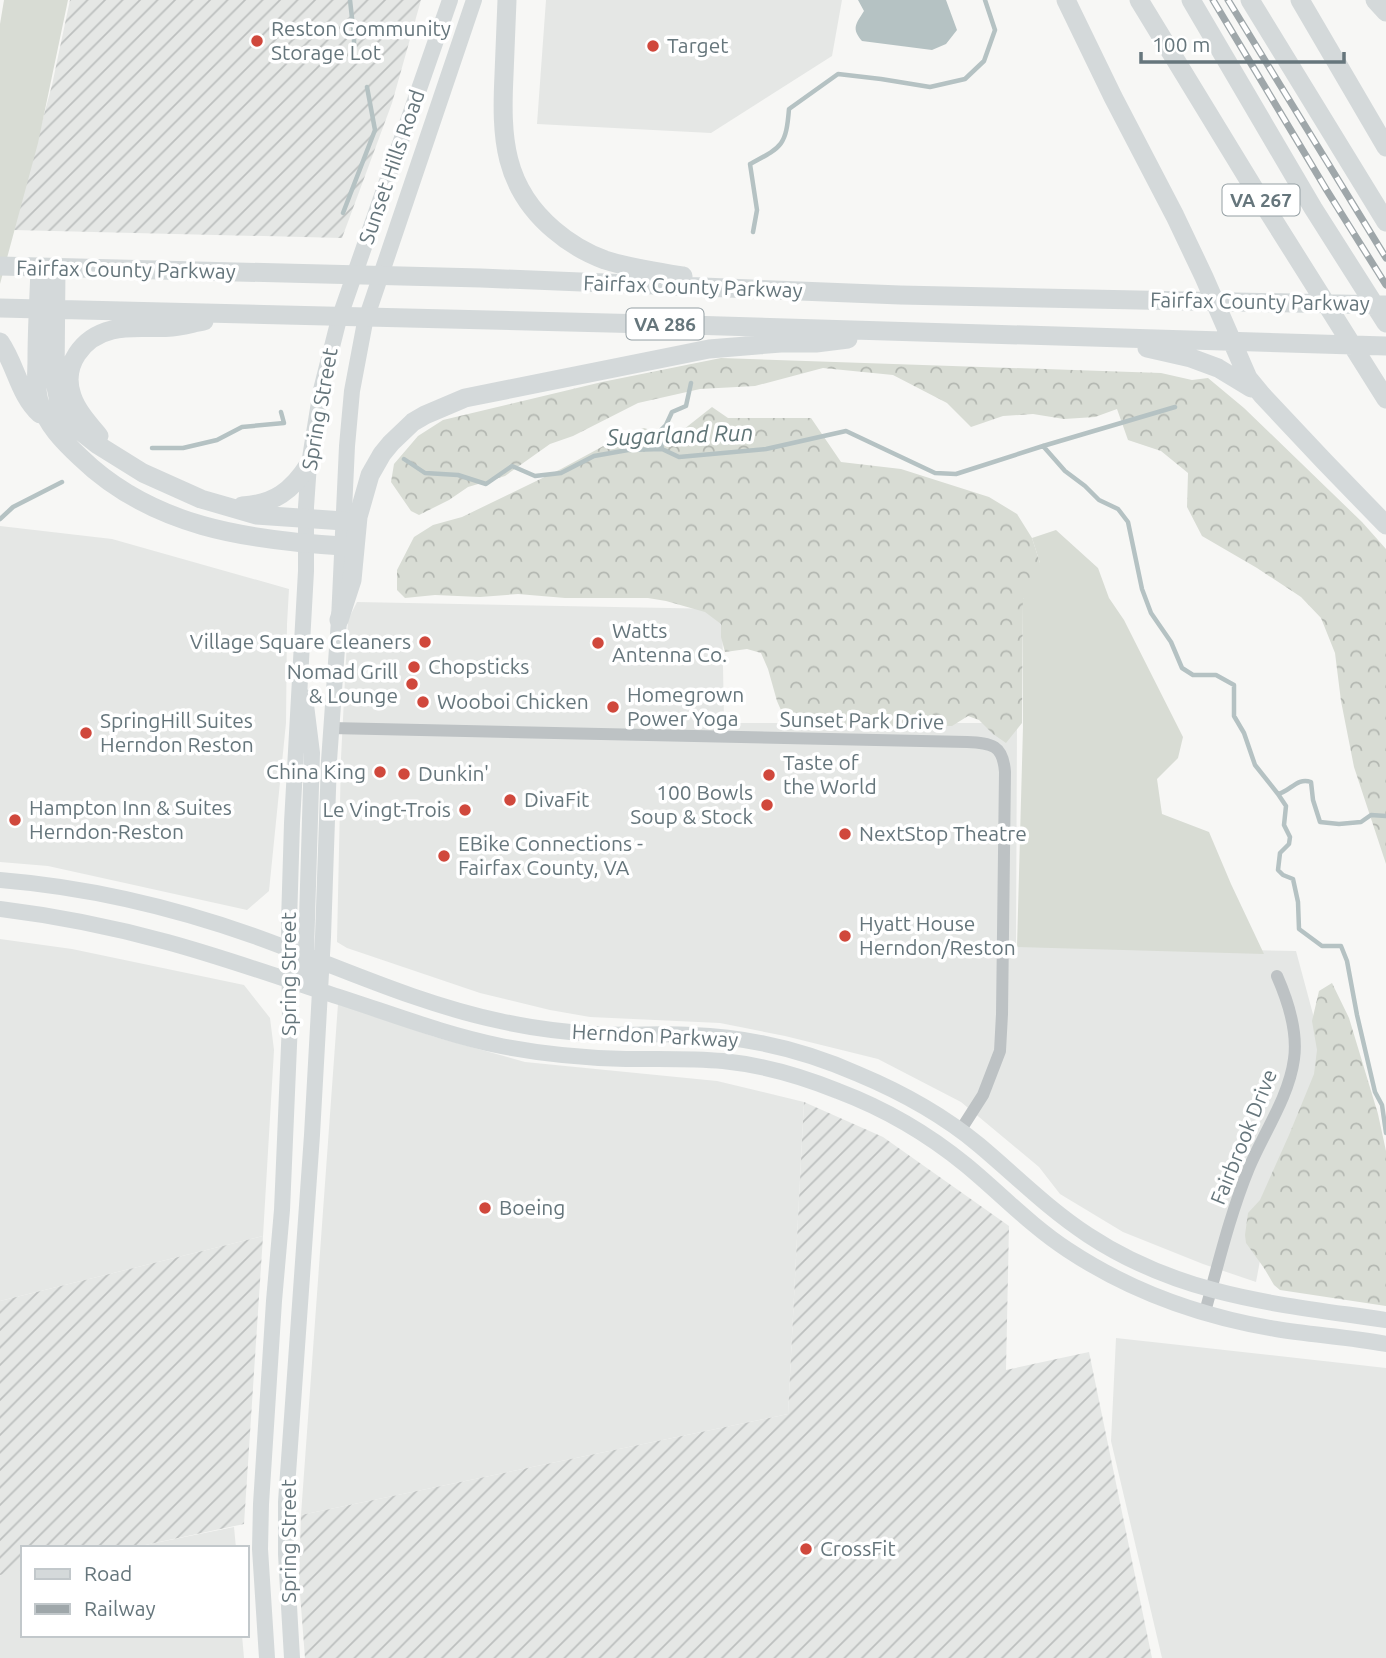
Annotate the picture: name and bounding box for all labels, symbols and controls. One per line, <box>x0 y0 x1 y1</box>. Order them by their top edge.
place label: Reston Community Storage Lot <box>271 16 451 64</box>
scale bar <box>1141 21 1344 65</box>
text: 100 m <box>1152 32 1210 56</box>
marker: Reston Community Storage Lot <box>249 33 265 49</box>
place label: Target <box>667 33 729 57</box>
marker: Target <box>645 38 661 54</box>
street label: Sunset Hills Road <box>353 86 429 247</box>
road number: VA 267 <box>1222 184 1300 216</box>
street label: Fairfax County Parkway <box>16 255 236 283</box>
street label: Fairfax County Parkway <box>583 270 803 302</box>
street label: Fairfax County Parkway <box>1150 287 1370 315</box>
road number: VA 286 <box>626 308 704 340</box>
street label: Spring Street <box>296 346 342 472</box>
water label: Sugarland Run <box>605 419 754 450</box>
place label: Watts Antenna Co. <box>612 618 727 666</box>
place label: Village Square Cleaners <box>190 629 411 653</box>
marker: Village Square Cleaners <box>417 634 433 650</box>
marker: Watts Antenna Co. <box>590 635 606 651</box>
place label: Chopsticks <box>428 654 529 678</box>
place label: Nomad Grill & Lounge <box>287 659 398 707</box>
marker: Chopsticks <box>406 659 422 675</box>
marker: Nomad Grill & Lounge <box>404 676 420 692</box>
place label: Homegrown Power Yoga <box>627 682 744 730</box>
place label: Wooboi Chicken <box>437 689 589 713</box>
marker: Wooboi Chicken <box>415 694 431 710</box>
marker: Homegrown Power Yoga <box>605 699 621 715</box>
street label: Sunset Park Drive <box>779 707 945 733</box>
place label: SpringHill Suites Herndon Reston <box>100 708 254 756</box>
marker: SpringHill Suites Herndon Reston <box>78 725 94 741</box>
place label: Taste of the World <box>783 750 877 798</box>
place label: China King <box>266 759 366 783</box>
place label: Dunkin' <box>418 761 489 785</box>
marker: China King <box>372 764 388 780</box>
marker: Dunkin' <box>396 766 412 782</box>
marker: Taste of the World <box>761 767 777 783</box>
place label: 100 Bowls Soup & Stock <box>630 780 753 828</box>
place label: DivaFit <box>524 787 589 811</box>
marker: DivaFit <box>502 792 518 808</box>
place label: Hampton Inn & Suites Herndon-Reston <box>29 795 232 843</box>
place label: Le Vingt-Trois <box>322 797 451 821</box>
marker: 100 Bowls Soup & Stock <box>759 797 775 813</box>
marker: Le Vingt-Trois <box>457 802 473 818</box>
marker: Hampton Inn & Suites Herndon-Reston <box>7 812 23 828</box>
place label: NextStop Theatre <box>859 821 1027 845</box>
marker: NextStop Theatre <box>837 826 853 842</box>
place label: EBike Connections - Fairfax County, VA <box>458 831 643 879</box>
marker: EBike Connections - Fairfax County, VA <box>436 848 452 864</box>
place label: Hyatt House Herndon/Reston <box>859 911 1016 959</box>
street label: Spring Street <box>276 912 300 1036</box>
marker: Hyatt House Herndon/Reston <box>837 928 853 944</box>
street label: Herndon Parkway <box>571 1019 739 1051</box>
street label: Fairbrook Drive <box>1205 1065 1281 1208</box>
place label: Boeing <box>499 1195 565 1219</box>
marker: Boeing <box>477 1200 493 1216</box>
street label: Spring Street <box>276 1479 300 1603</box>
place label: CrossFit <box>820 1536 896 1560</box>
marker: CrossFit <box>798 1541 814 1557</box>
legend <box>21 1546 248 1637</box>
text: Road <box>84 1561 132 1585</box>
text: Railway <box>84 1596 156 1620</box>

